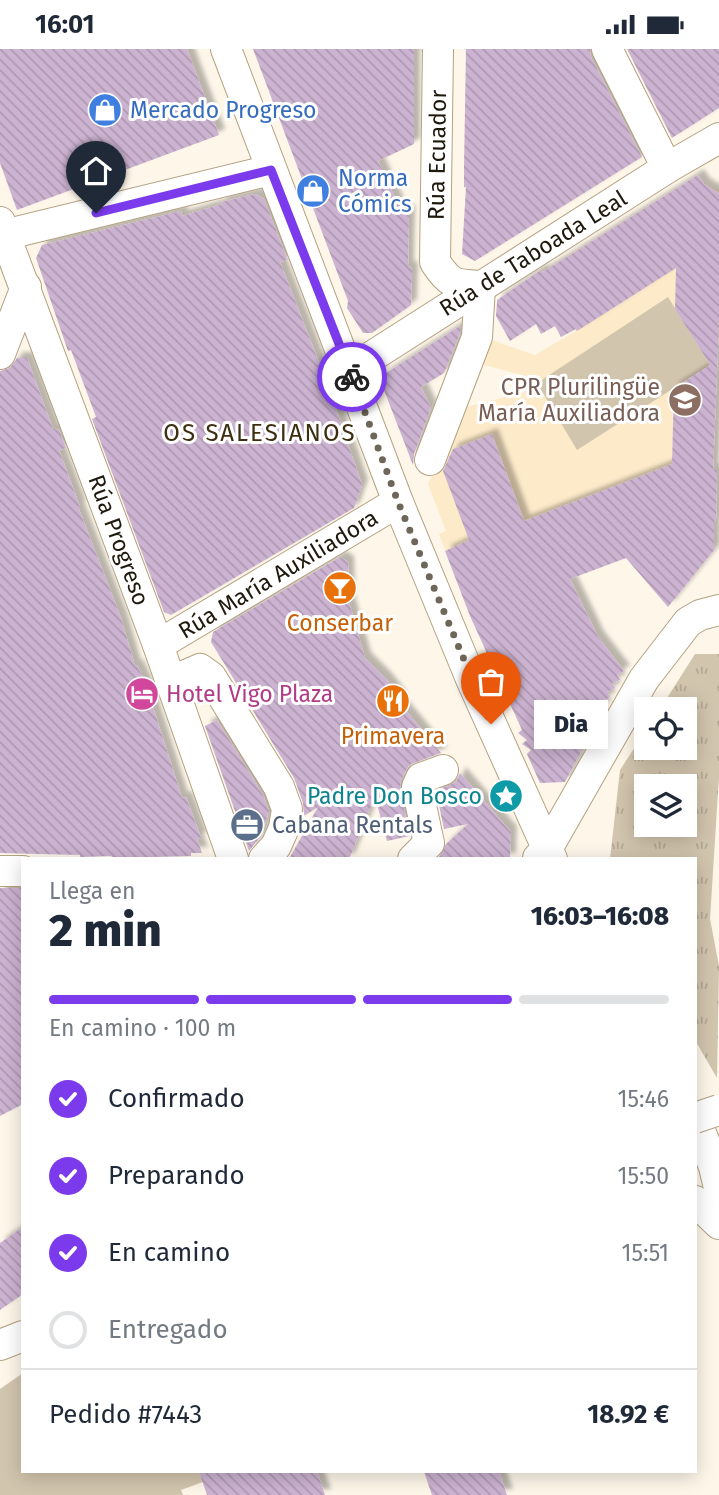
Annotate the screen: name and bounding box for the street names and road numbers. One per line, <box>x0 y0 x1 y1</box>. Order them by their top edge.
street label: Rúa Ecuador <box>422 89 452 220</box>
street label: Rúa de Taboada Leal <box>434 184 632 322</box>
street label: Rúa Progreso <box>82 471 156 609</box>
street label: Rúa María Auxiliadora <box>173 503 383 645</box>

